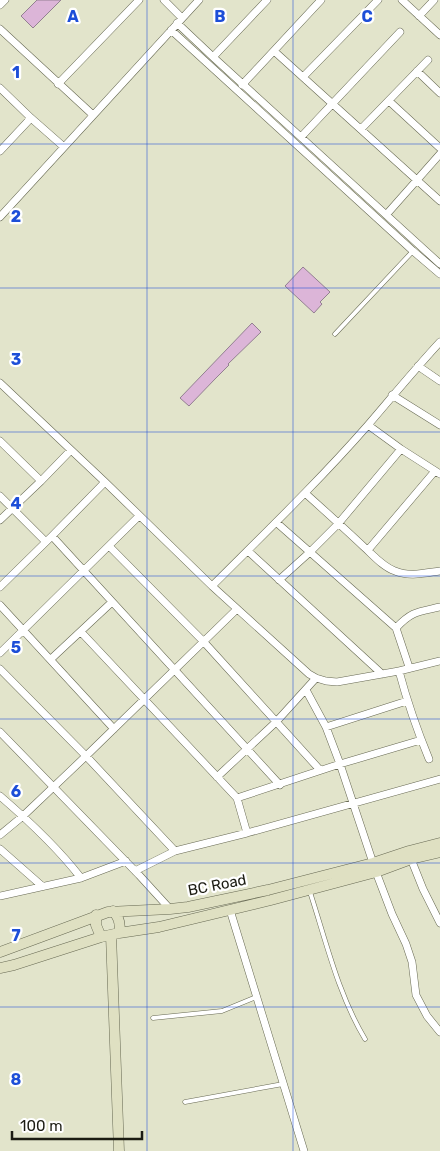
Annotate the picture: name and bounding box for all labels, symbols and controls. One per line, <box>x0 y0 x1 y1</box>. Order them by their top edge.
text: A <box>67 7 79 26</box>
text: B <box>214 7 226 26</box>
text: C <box>361 7 373 26</box>
text: 1 <box>12 63 20 82</box>
text: 2 <box>11 207 21 226</box>
text: 3 <box>11 350 21 369</box>
text: 4 <box>11 494 22 513</box>
text: 5 <box>11 638 21 657</box>
text: 6 <box>11 782 21 801</box>
street label: BC Road <box>186 871 248 899</box>
text: 7 <box>11 926 21 945</box>
text: 8 <box>11 1070 22 1089</box>
scale bar <box>12 1108 142 1140</box>
text: 100 m <box>20 1117 62 1135</box>

